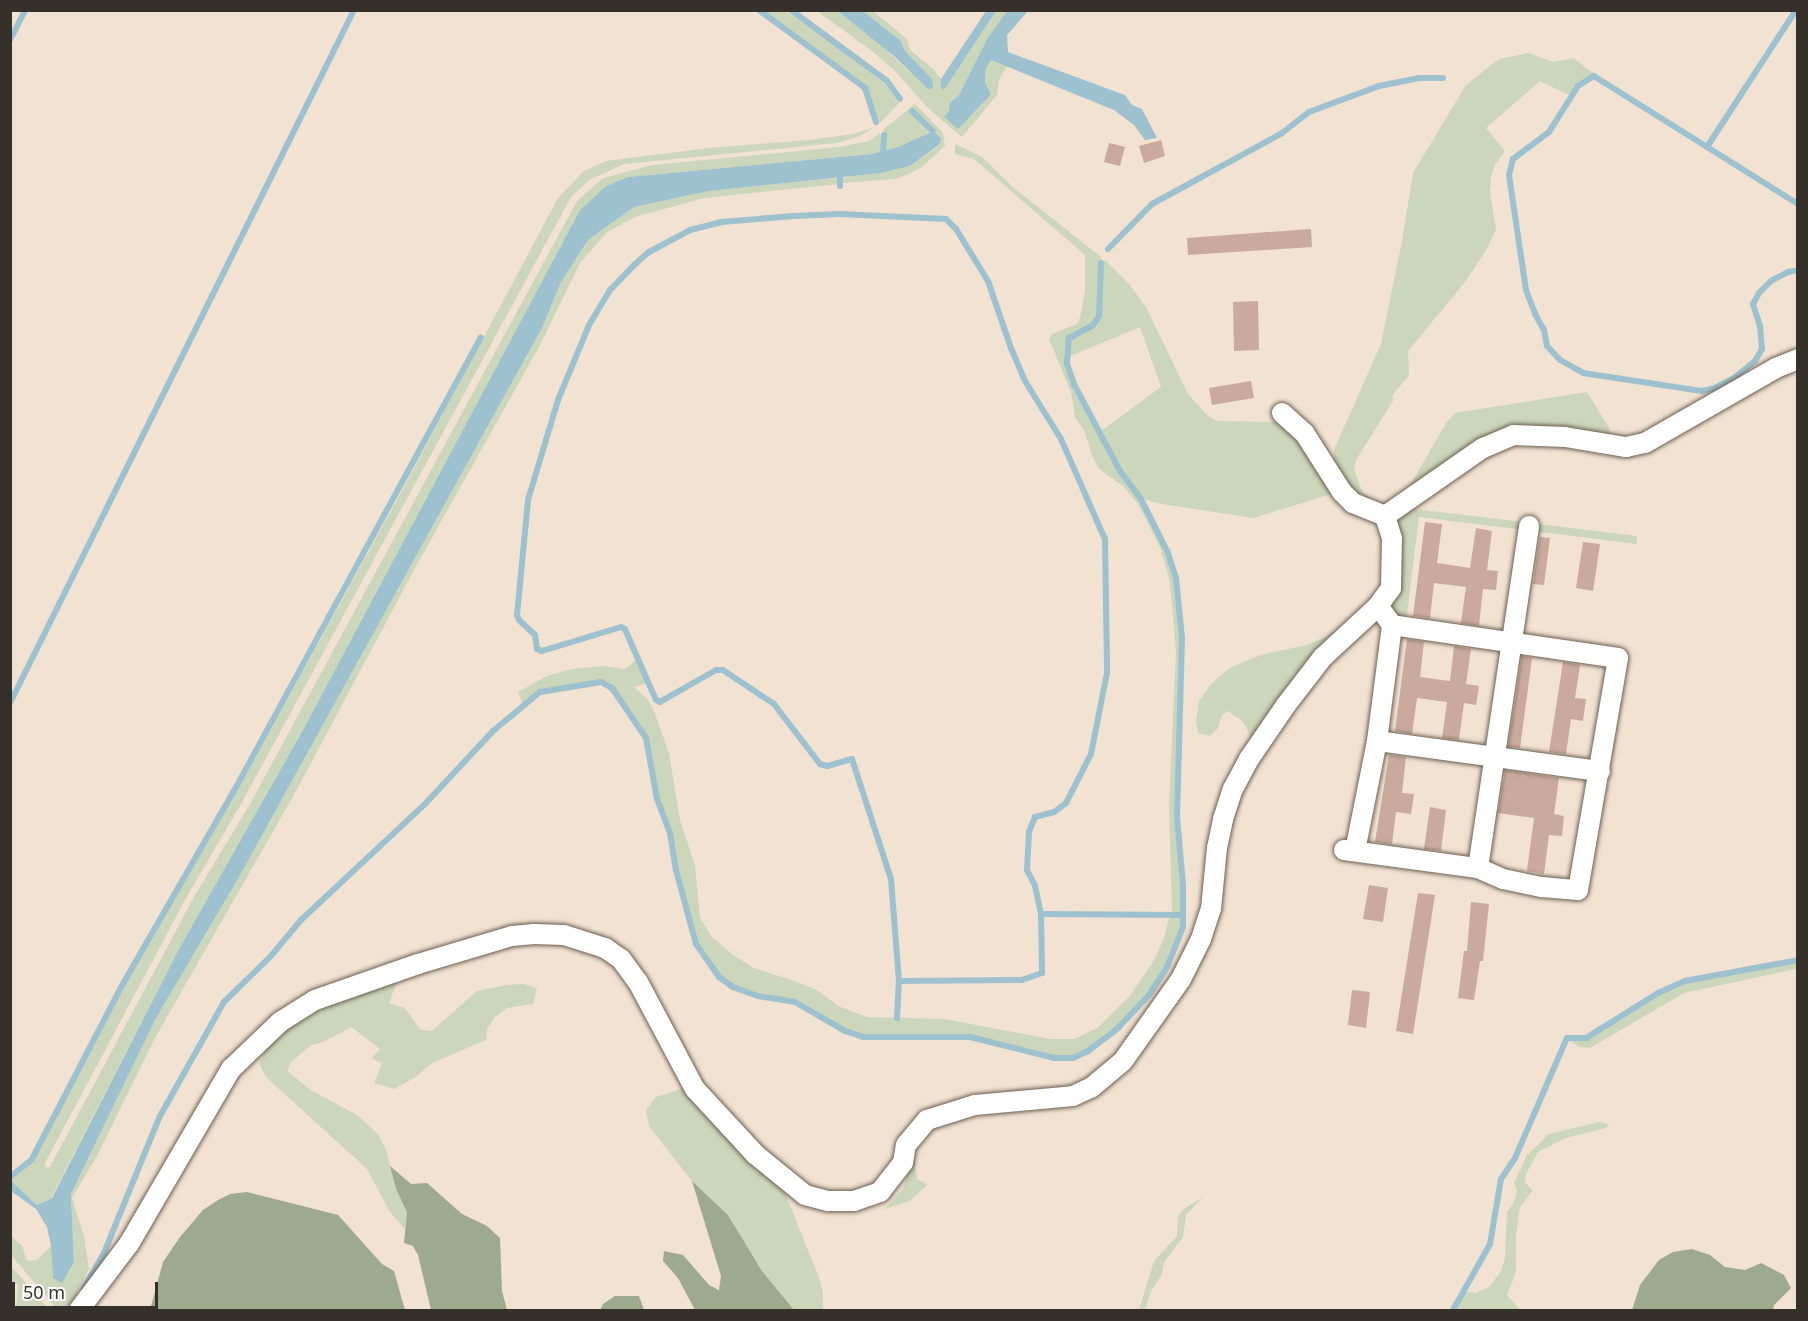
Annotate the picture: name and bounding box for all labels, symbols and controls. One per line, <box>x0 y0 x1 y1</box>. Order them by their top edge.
scale bar <box>15 1270 160 1308</box>
text: 50 m <box>23 1280 65 1304</box>

